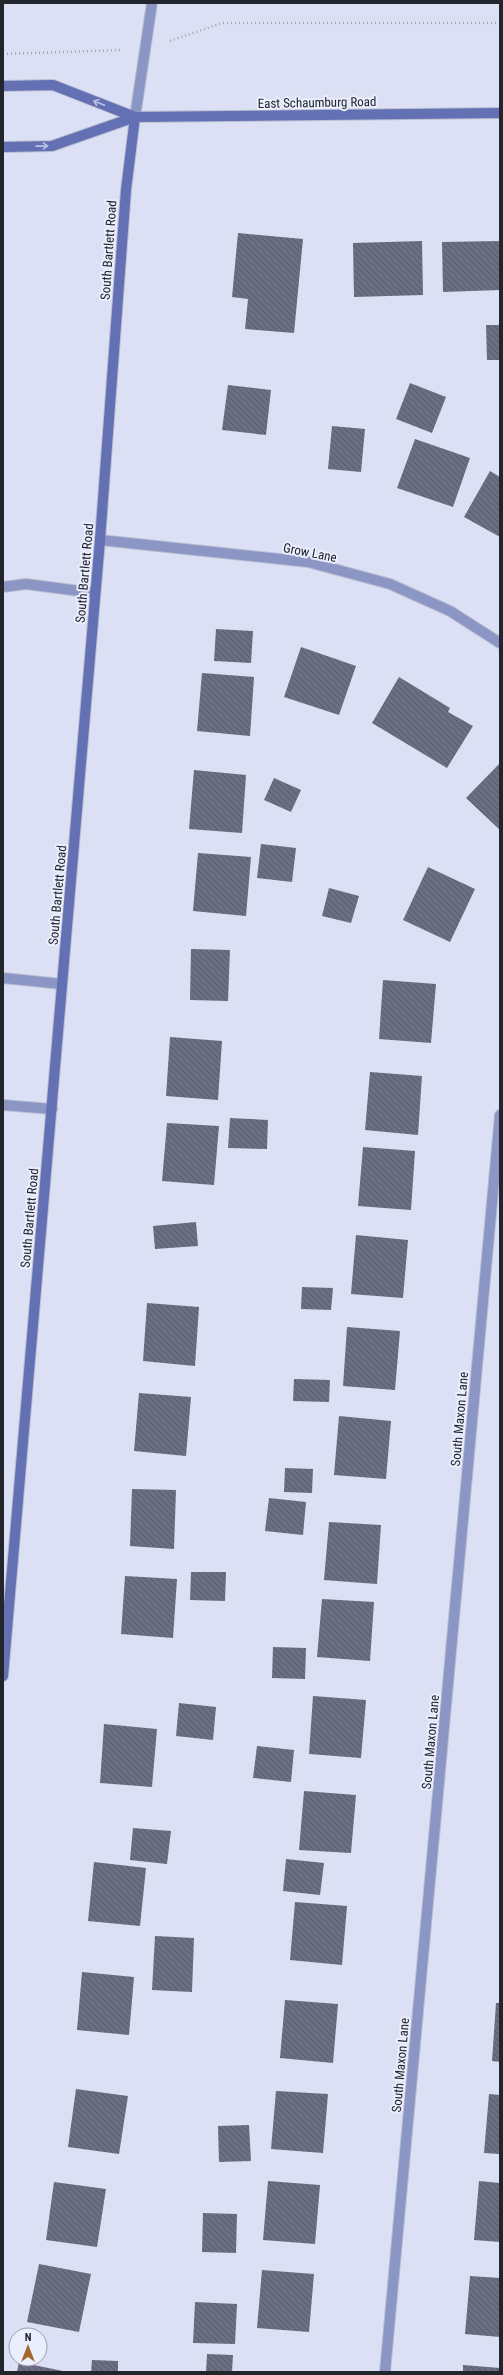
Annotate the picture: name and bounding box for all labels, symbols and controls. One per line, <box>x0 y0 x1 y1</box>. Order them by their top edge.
street label: East Schaumburg Road <box>257 94 377 111</box>
one-way arrow <box>93 99 105 107</box>
one-way arrow <box>35 143 48 150</box>
street label: South Bartlett Road <box>98 200 119 300</box>
street label: South Bartlett Road <box>73 523 96 623</box>
street label: Grow Lane <box>282 540 338 565</box>
street label: South Bartlett Road <box>46 845 69 945</box>
street label: South Bartlett Road <box>18 1168 41 1268</box>
street label: South Maxon Lane <box>448 1371 471 1467</box>
street label: South Maxon Lane <box>419 1694 442 1790</box>
street label: South Maxon Lane <box>389 2017 412 2113</box>
north arrow <box>8 2327 48 2367</box>
text: N <box>25 2331 32 2344</box>

